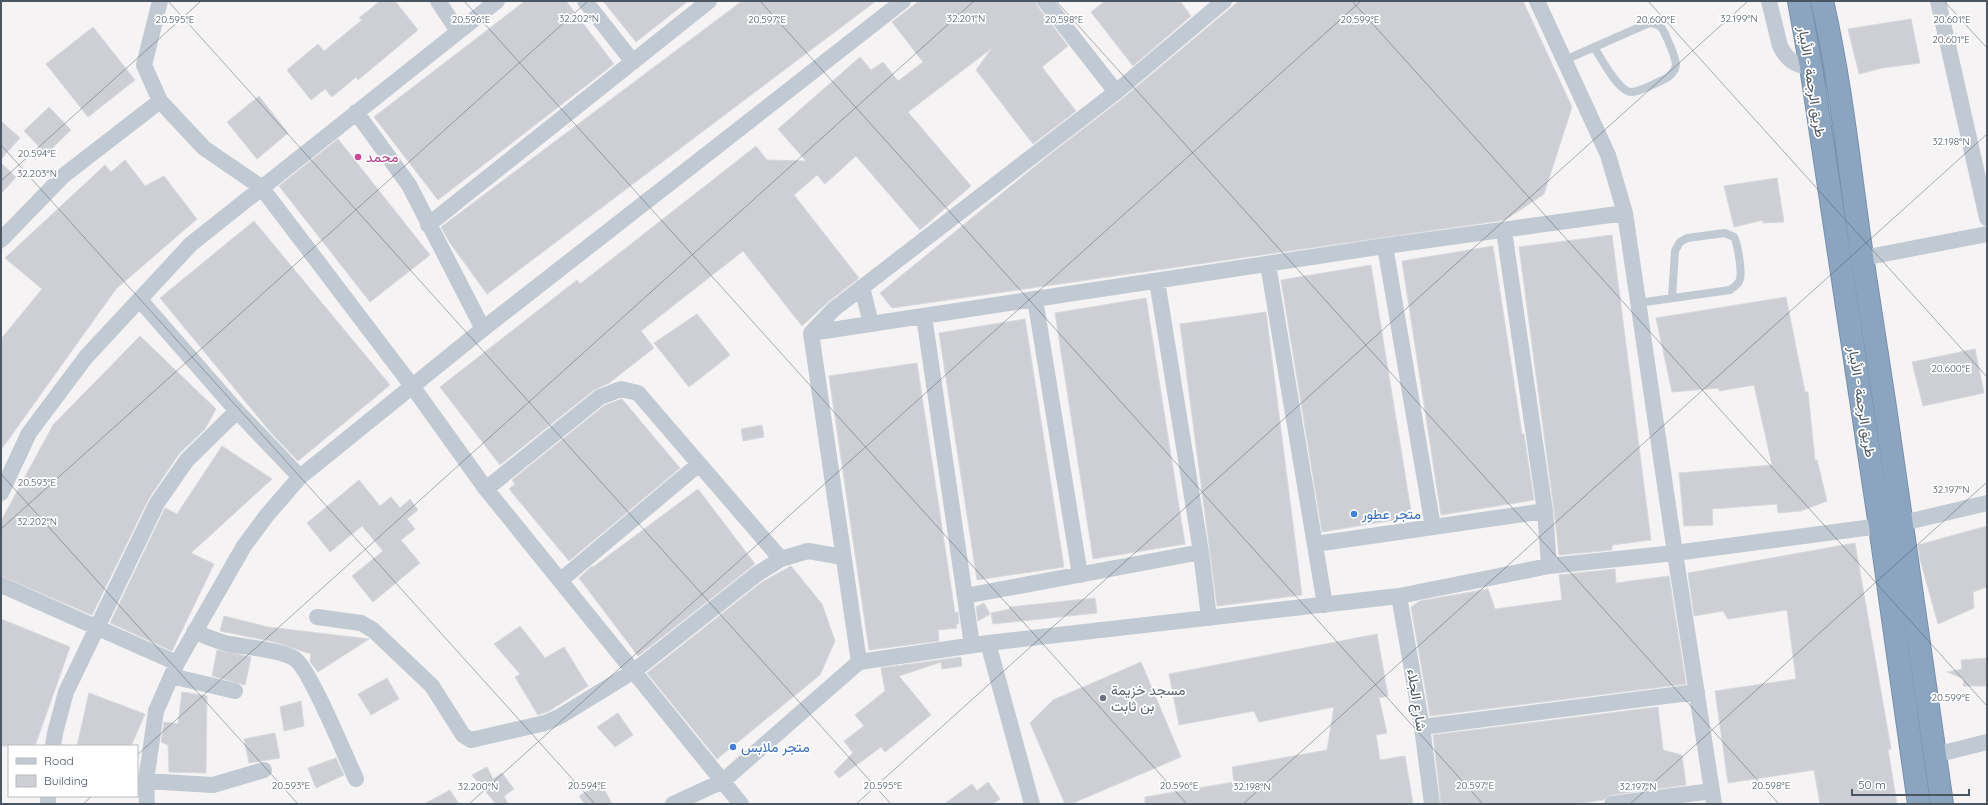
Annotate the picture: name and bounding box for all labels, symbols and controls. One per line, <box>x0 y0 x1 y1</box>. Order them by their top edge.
text: 32.202°N <box>559 12 599 25</box>
text: 32.201°N <box>947 12 985 25</box>
text: 32.199°N <box>1720 12 1758 25</box>
text: 20.595°E <box>156 13 195 26</box>
text: 20.596°E <box>452 13 491 26</box>
text: 20.597°E <box>748 13 786 26</box>
text: 20.598°E <box>1045 13 1084 26</box>
text: 20.599°E <box>1341 13 1380 26</box>
text: 20.600°E <box>1636 13 1676 26</box>
text: 20.601°E <box>1933 13 1971 26</box>
street label: طريق الرجمة - الأبيار <box>1794 24 1830 139</box>
text: 20.601°E <box>1932 33 1970 46</box>
text: 32.198°N <box>1932 135 1970 148</box>
text: 20.594°E <box>18 147 57 160</box>
place label: محمد <box>366 148 398 166</box>
marker: محمد <box>353 152 363 162</box>
text: 32.203°N <box>17 167 57 180</box>
street label: طريق الرجمة - الأبيار <box>1844 344 1880 459</box>
text: 20.600°E <box>1931 362 1971 375</box>
text: 20.593°E <box>18 476 57 489</box>
text: 32.197°N <box>1933 483 1969 496</box>
place label: متجر عطور <box>1361 505 1421 523</box>
marker: متجر عطور <box>1349 509 1359 519</box>
text: 32.202°N <box>17 515 57 528</box>
street label: شارع الجلاء <box>1401 668 1431 733</box>
place label: مسجد خزيمة بن ثابت <box>1111 681 1186 715</box>
text: 20.599°E <box>1932 691 1971 704</box>
marker: مسجد خزيمة بن ثابت <box>1098 693 1108 703</box>
place label: متجر ملابس <box>741 738 810 756</box>
marker: متجر ملابس <box>728 742 738 752</box>
legend <box>8 745 138 797</box>
text: Road <box>44 753 74 768</box>
scale bar <box>1852 771 1969 797</box>
text: Building <box>44 773 88 788</box>
text: 50 m <box>1858 777 1886 792</box>
text: 20.593°E <box>272 779 311 792</box>
text: 20.594°E <box>568 779 607 792</box>
text: 20.595°E <box>864 779 903 792</box>
text: 20.596°E <box>1160 779 1199 792</box>
text: 20.597°E <box>1456 779 1494 792</box>
text: 20.598°E <box>1752 779 1791 792</box>
text: 32.200°N <box>458 780 498 793</box>
text: 32.198°N <box>1233 780 1271 793</box>
text: 32.197°N <box>1620 780 1656 793</box>

